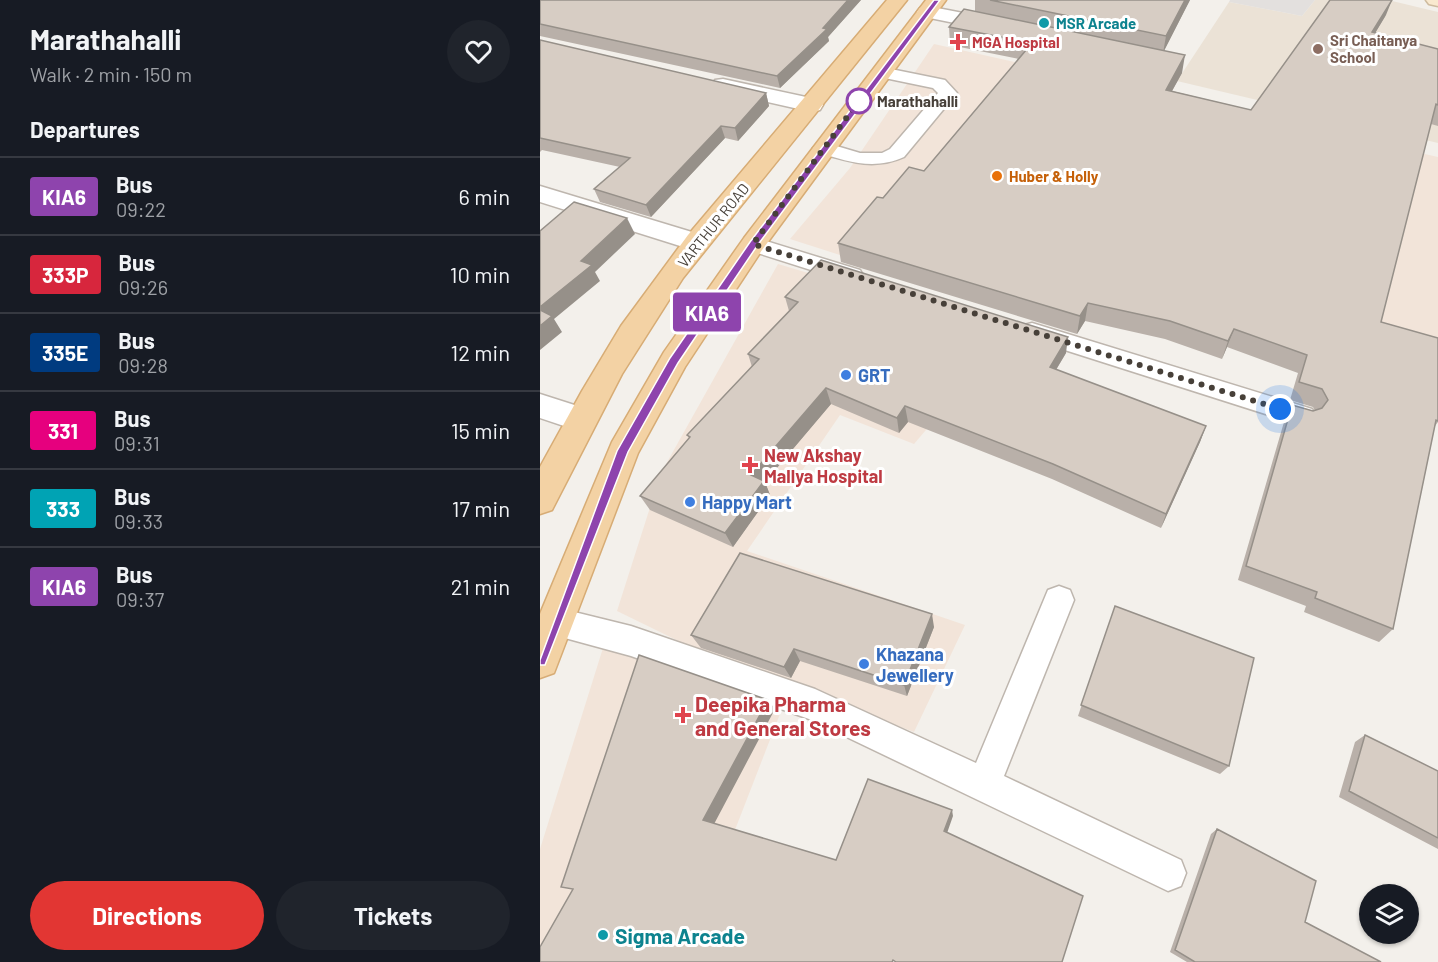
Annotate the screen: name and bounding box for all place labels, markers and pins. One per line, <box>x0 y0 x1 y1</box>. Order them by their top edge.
place label: MSR Arcade <box>1056 14 1136 32</box>
marker: MSR Arcade <box>1037 16 1051 30</box>
place label: Sri Chaitanya School <box>1330 31 1417 66</box>
marker: MGA Hospital <box>949 33 967 51</box>
place label: MGA Hospital <box>972 33 1060 51</box>
marker: Sri Chaitanya School <box>1311 42 1325 56</box>
marker: Marathahalli <box>846 88 872 114</box>
place label: Marathahalli <box>877 92 958 110</box>
place label: Huber & Holly <box>1009 167 1099 185</box>
marker: Huber & Holly <box>990 169 1004 183</box>
place label: GRT <box>858 364 891 386</box>
marker: GRT <box>839 368 853 382</box>
place label: New Akshay Mallya Hospital <box>764 444 883 487</box>
marker: New Akshay Mallya Hospital <box>741 456 759 474</box>
place label: Happy Mart <box>702 491 792 513</box>
marker: Happy Mart <box>683 495 697 509</box>
place label: Khazana Jewellery <box>876 643 954 686</box>
marker: Khazana Jewellery <box>857 657 871 671</box>
place label: Deepika Pharma and General Stores <box>695 691 871 740</box>
marker: Deepika Pharma and General Stores <box>676 708 690 722</box>
place label: Sigma Arcade <box>615 923 745 948</box>
marker: Sigma Arcade <box>596 928 610 942</box>

